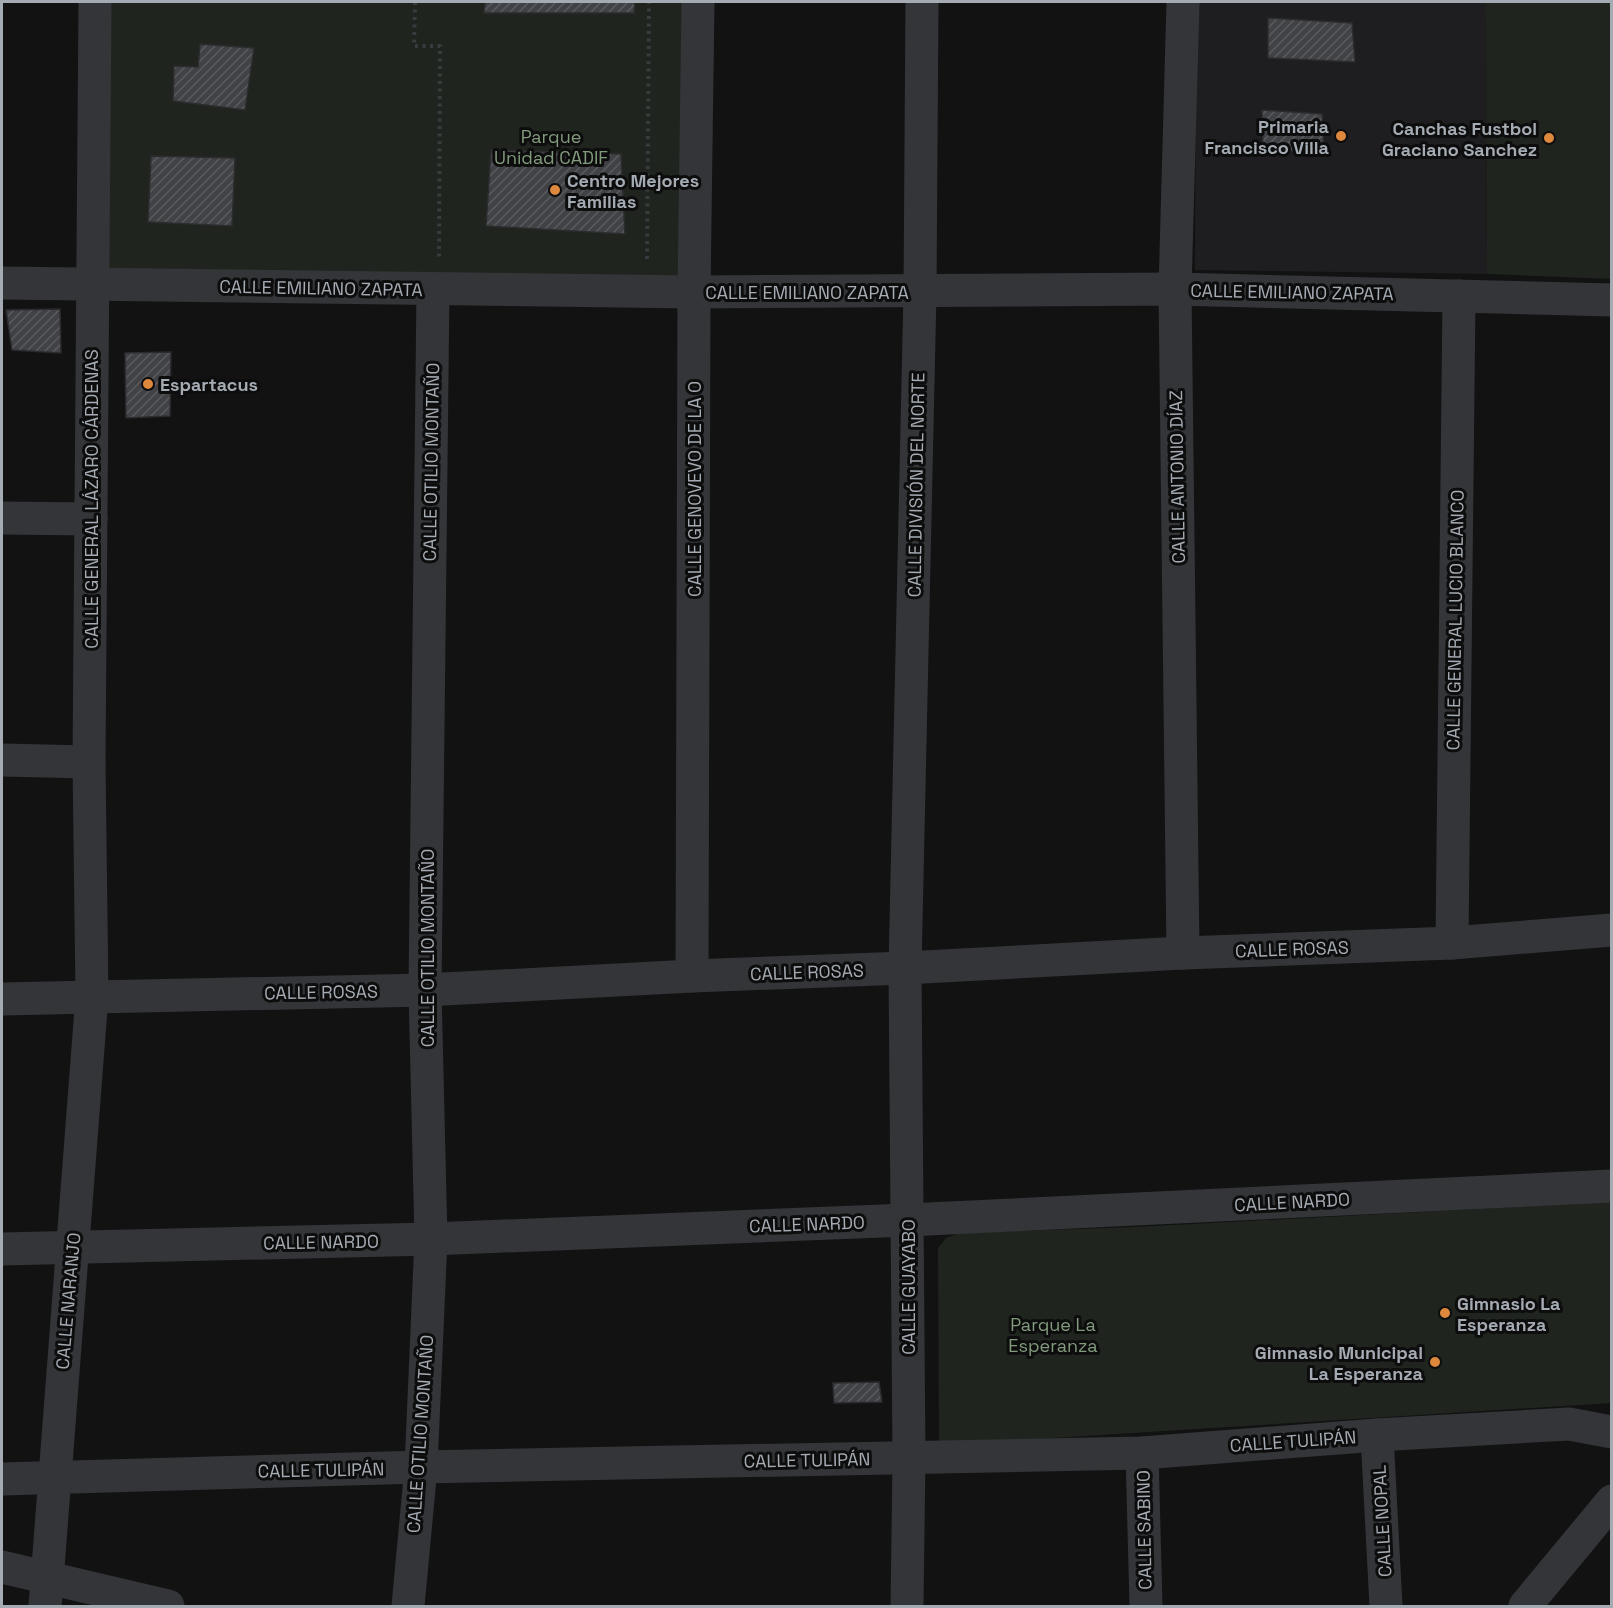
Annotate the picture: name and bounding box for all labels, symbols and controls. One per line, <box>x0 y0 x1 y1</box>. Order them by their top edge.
place label: Primaria Francisco Villa <box>1204 115 1330 159</box>
place label: Canchas Fustbol Graciano Sanchez <box>1382 117 1537 161</box>
park label: Parque Unidad CADIF <box>494 125 608 169</box>
marker: Primaria Francisco Villa <box>1334 129 1348 143</box>
marker: Canchas Fustbol Graciano Sanchez <box>1542 131 1556 145</box>
place label: Centro Mejores Familias <box>567 169 699 213</box>
marker: Centro Mejores Familias <box>548 183 562 197</box>
street label: CALLE EMILIANO ZAPATA <box>219 275 423 301</box>
street label: CALLE EMILIANO ZAPATA <box>1190 279 1394 305</box>
street label: CALLE EMILIANO ZAPATA <box>705 281 909 304</box>
street label: CALLE GENERAL LÁZARO CÁRDENAS <box>80 349 103 649</box>
street label: CALLE OTILIO MONTAÑO <box>418 362 444 562</box>
street label: CALLE DIVISIÓN DEL NORTE <box>903 372 929 598</box>
place label: Espartacus <box>160 373 258 396</box>
marker: Espartacus <box>141 377 155 391</box>
street label: CALLE GENOVEVO DE LA O <box>683 381 706 597</box>
street label: CALLE ANTONIO DÍAZ <box>1164 390 1190 564</box>
street label: CALLE GENERAL LUCIO BLANCO <box>1441 489 1469 751</box>
street label: CALLE OTILIO MONTAÑO <box>416 849 439 1047</box>
street label: CALLE ROSAS <box>1235 936 1349 962</box>
street label: CALLE ROSAS <box>750 959 864 985</box>
street label: CALLE ROSAS <box>264 980 378 1004</box>
street label: CALLE NARDO <box>1234 1187 1350 1217</box>
street label: CALLE NARDO <box>749 1210 865 1238</box>
street label: CALLE GUAYABO <box>897 1219 920 1355</box>
street label: CALLE NARDO <box>263 1229 379 1255</box>
street label: CALLE NARANJO <box>51 1231 85 1371</box>
place label: Gimnasio La Esperanza <box>1457 1292 1561 1336</box>
marker: Gimnasio La Esperanza <box>1438 1306 1452 1320</box>
park label: Parque La Esperanza <box>1008 1313 1098 1357</box>
street label: CALLE OTILIO MONTAÑO <box>402 1334 438 1534</box>
place label: Gimnasio Municipal La Esperanza <box>1255 1341 1424 1385</box>
marker: Gimnasio Municipal La Esperanza <box>1428 1355 1442 1369</box>
street label: CALLE TULIPÁN <box>1229 1425 1357 1457</box>
street label: CALLE TULIPÁN <box>744 1447 870 1473</box>
street label: CALLE TULIPÁN <box>258 1457 384 1483</box>
street label: CALLE NOPAL <box>1368 1464 1396 1578</box>
street label: CALLE SABINO <box>1131 1470 1157 1590</box>

